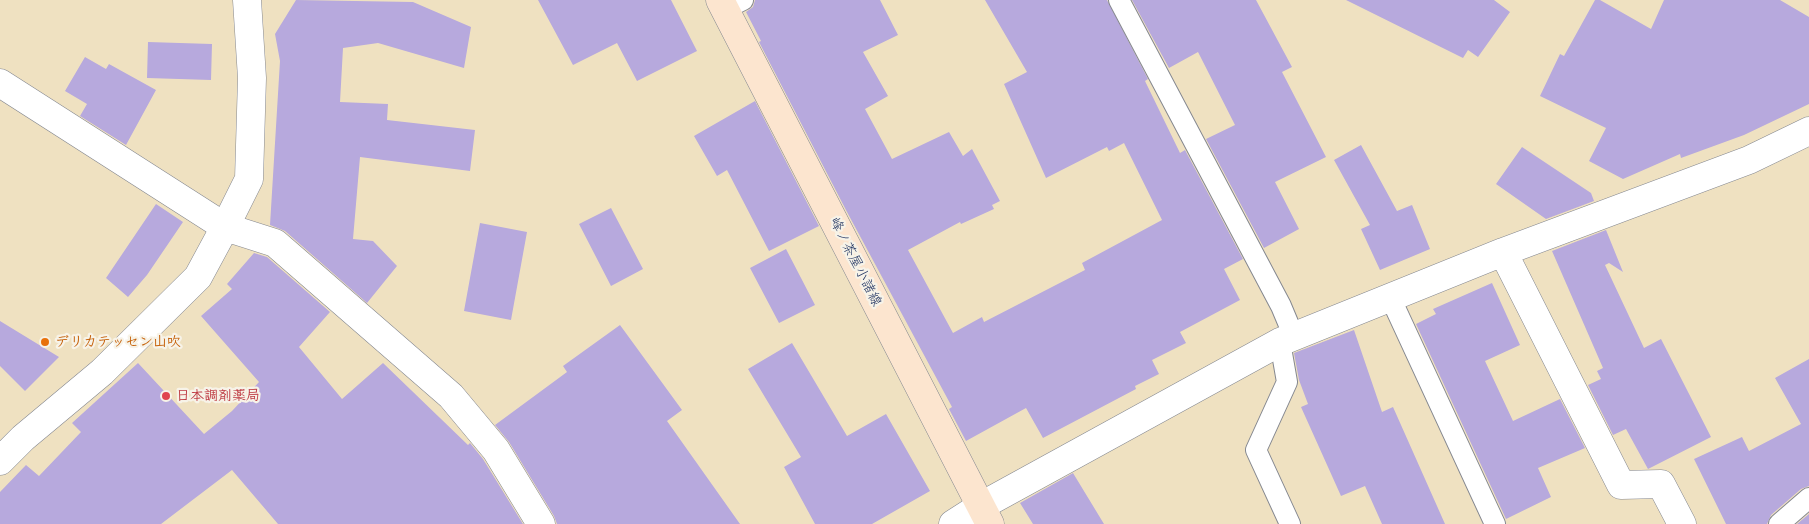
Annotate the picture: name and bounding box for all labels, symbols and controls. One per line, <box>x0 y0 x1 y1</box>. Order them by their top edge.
street label: 峰ノ茶屋小諸線 <box>825 215 885 309</box>
place label: デリカテッセン山吹 <box>55 334 181 350</box>
marker: デリカテッセン山吹 <box>39 336 51 348</box>
place label: 日本調剤薬局 <box>176 388 260 404</box>
marker: 日本調剤薬局 <box>160 390 172 402</box>

